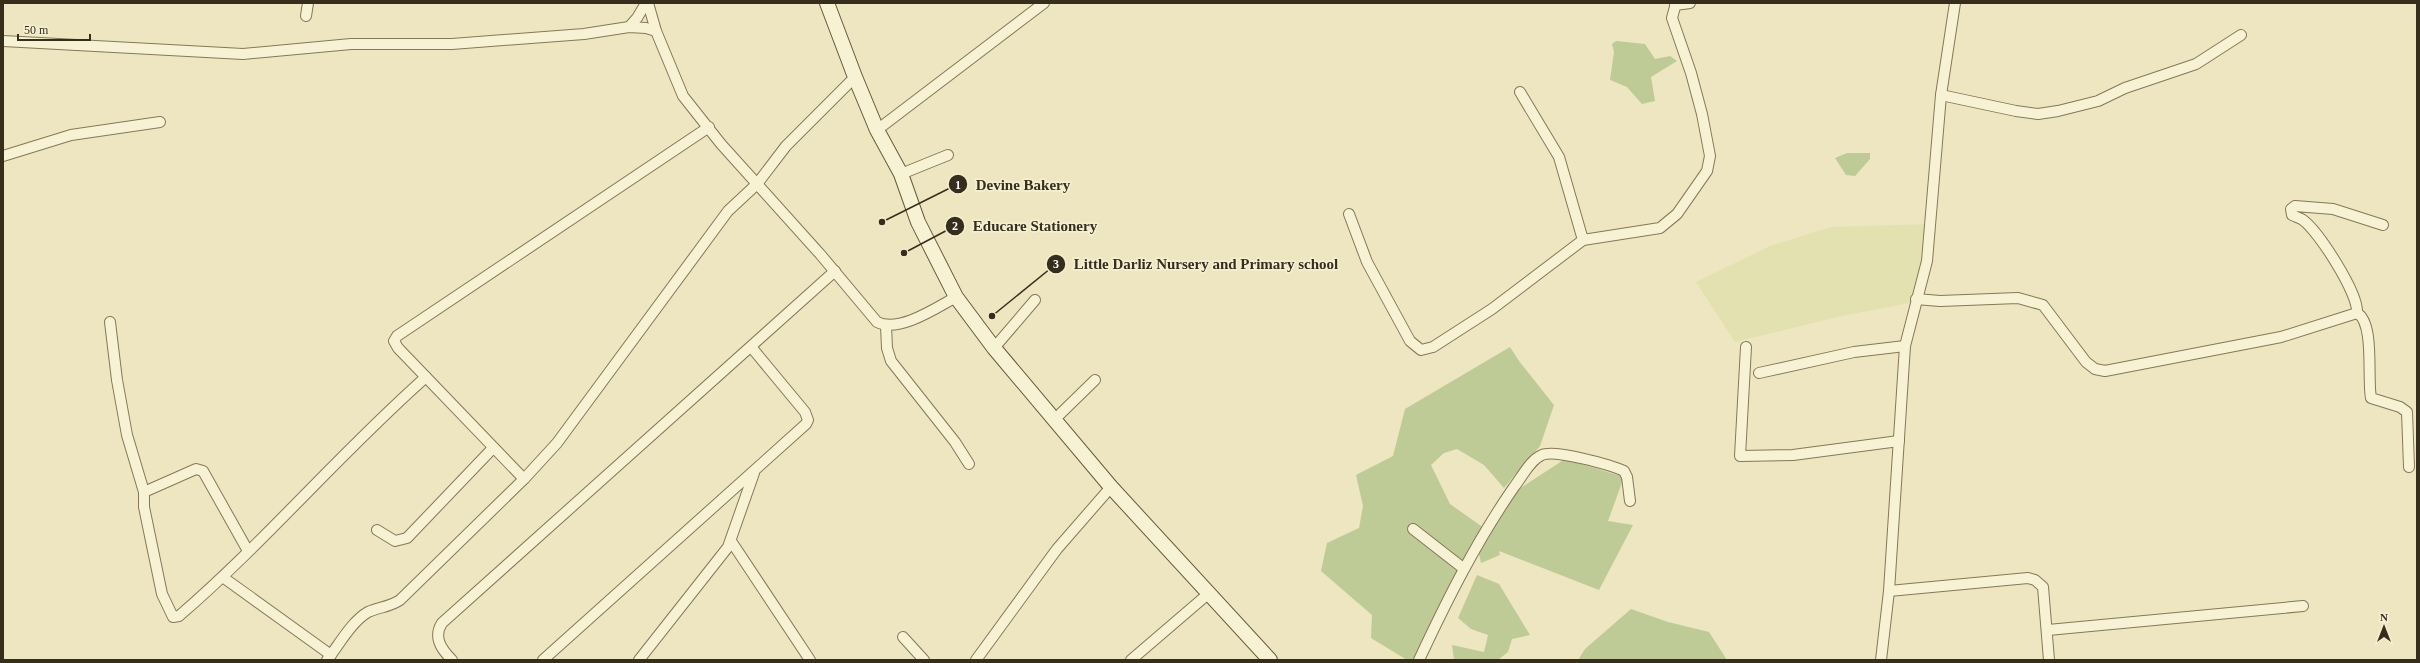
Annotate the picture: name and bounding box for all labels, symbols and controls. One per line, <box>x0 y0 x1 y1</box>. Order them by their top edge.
scale bar <box>18 16 90 42</box>
text: 50 m <box>24 23 49 37</box>
callout: Devine Bakery <box>948 171 1078 198</box>
text: Devine Bakery <box>976 177 1071 193</box>
text: 1 <box>955 178 961 192</box>
callout: Educare Stationery <box>945 212 1105 239</box>
text: Educare Stationery <box>973 218 1098 234</box>
text: 2 <box>952 219 958 233</box>
callout: Little Darliz Nursery and Primary school <box>1046 250 1346 277</box>
text: Little Darliz Nursery and Primary school <box>1074 256 1338 272</box>
text: 3 <box>1053 257 1059 271</box>
north arrow <box>2364 607 2404 647</box>
text: N <box>2380 611 2388 623</box>

